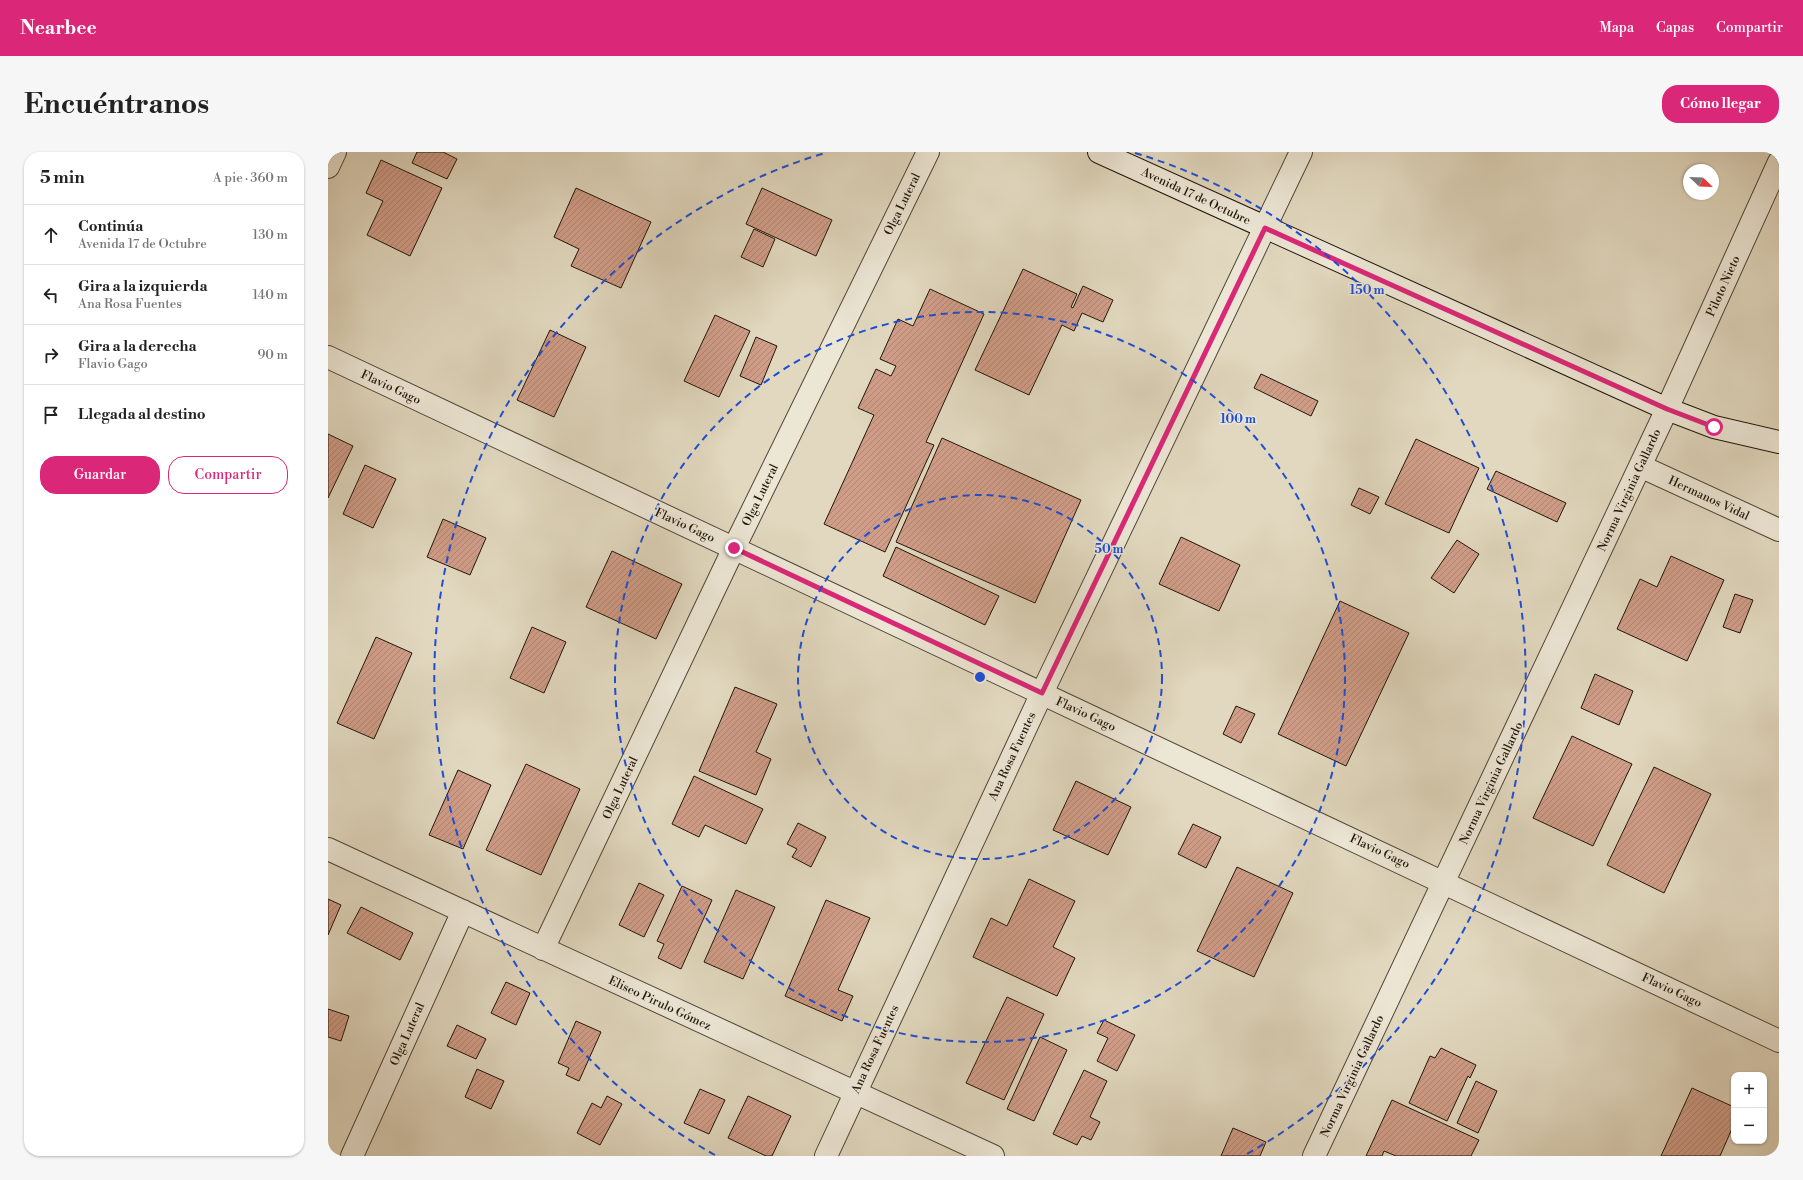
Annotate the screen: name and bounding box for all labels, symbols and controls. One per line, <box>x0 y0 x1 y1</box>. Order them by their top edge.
text: Nearbee <box>20 16 97 40</box>
text: Mapa <box>1599 19 1634 37</box>
text: Capas <box>1656 19 1694 37</box>
text: Compartir <box>1716 19 1783 37</box>
button: Cómo llegar <box>1662 85 1779 123</box>
text: Encuéntranos <box>24 87 209 122</box>
street label: Avenida 17 de Octubre <box>1138 164 1253 228</box>
north arrow <box>1683 164 1719 200</box>
text: 5 min <box>40 167 85 189</box>
text: A pie · 360 m <box>213 170 288 186</box>
street label: Olga Luteral <box>881 170 924 238</box>
text: Continúa <box>78 217 143 236</box>
icon: ahead <box>40 224 62 246</box>
text: 130 m <box>253 227 288 243</box>
text: Avenida 17 de Octubre <box>78 236 207 252</box>
street label: Piloto Nieto <box>1703 253 1744 319</box>
text: Gira a la izquierda <box>78 277 208 296</box>
text: 150 m <box>1350 283 1384 298</box>
icon: left <box>40 284 62 306</box>
text: 140 m <box>252 287 288 303</box>
text: Ana Rosa Fuentes <box>78 296 182 312</box>
text: Gira a la derecha <box>78 337 197 356</box>
icon: right <box>40 344 62 366</box>
text: 90 m <box>257 347 288 363</box>
text: Flavio Gago <box>78 356 148 372</box>
street label: Flavio Gago <box>358 367 423 408</box>
icon: arrive <box>40 404 62 426</box>
text: Llegada al destino <box>78 405 206 424</box>
text: 100 m <box>1220 412 1256 427</box>
route start <box>1705 418 1723 436</box>
street label: Norma Virginia Gallardo <box>1594 426 1665 554</box>
button: Guardar <box>40 456 160 494</box>
button: Compartir <box>168 456 288 494</box>
street label: Olga Luteral <box>739 461 782 529</box>
street label: Hermanos Vidal <box>1666 473 1752 524</box>
street label: Flavio Gago <box>652 505 717 546</box>
route end <box>725 539 743 557</box>
text: 50 m <box>1094 542 1124 557</box>
centre of rings <box>973 670 987 684</box>
street label: Flavio Gago <box>1053 694 1118 735</box>
street label: Ana Rosa Fuentes <box>985 710 1040 804</box>
street label: Norma Virginia Gallardo <box>1456 719 1527 847</box>
street label: Olga Luteral <box>599 754 642 822</box>
street label: Flavio Gago <box>1347 831 1412 872</box>
street label: Flavio Gago <box>1639 970 1704 1011</box>
street label: Eliseo Pirulo Gómez <box>606 973 714 1034</box>
street label: Olga Luteral <box>387 1000 428 1068</box>
street label: Ana Rosa Fuentes <box>848 1003 903 1097</box>
street label: Norma Virginia Gallardo <box>1317 1012 1388 1140</box>
map controls <box>1731 1072 1767 1144</box>
button: + <box>1731 1072 1767 1108</box>
button: − <box>1731 1108 1767 1144</box>

